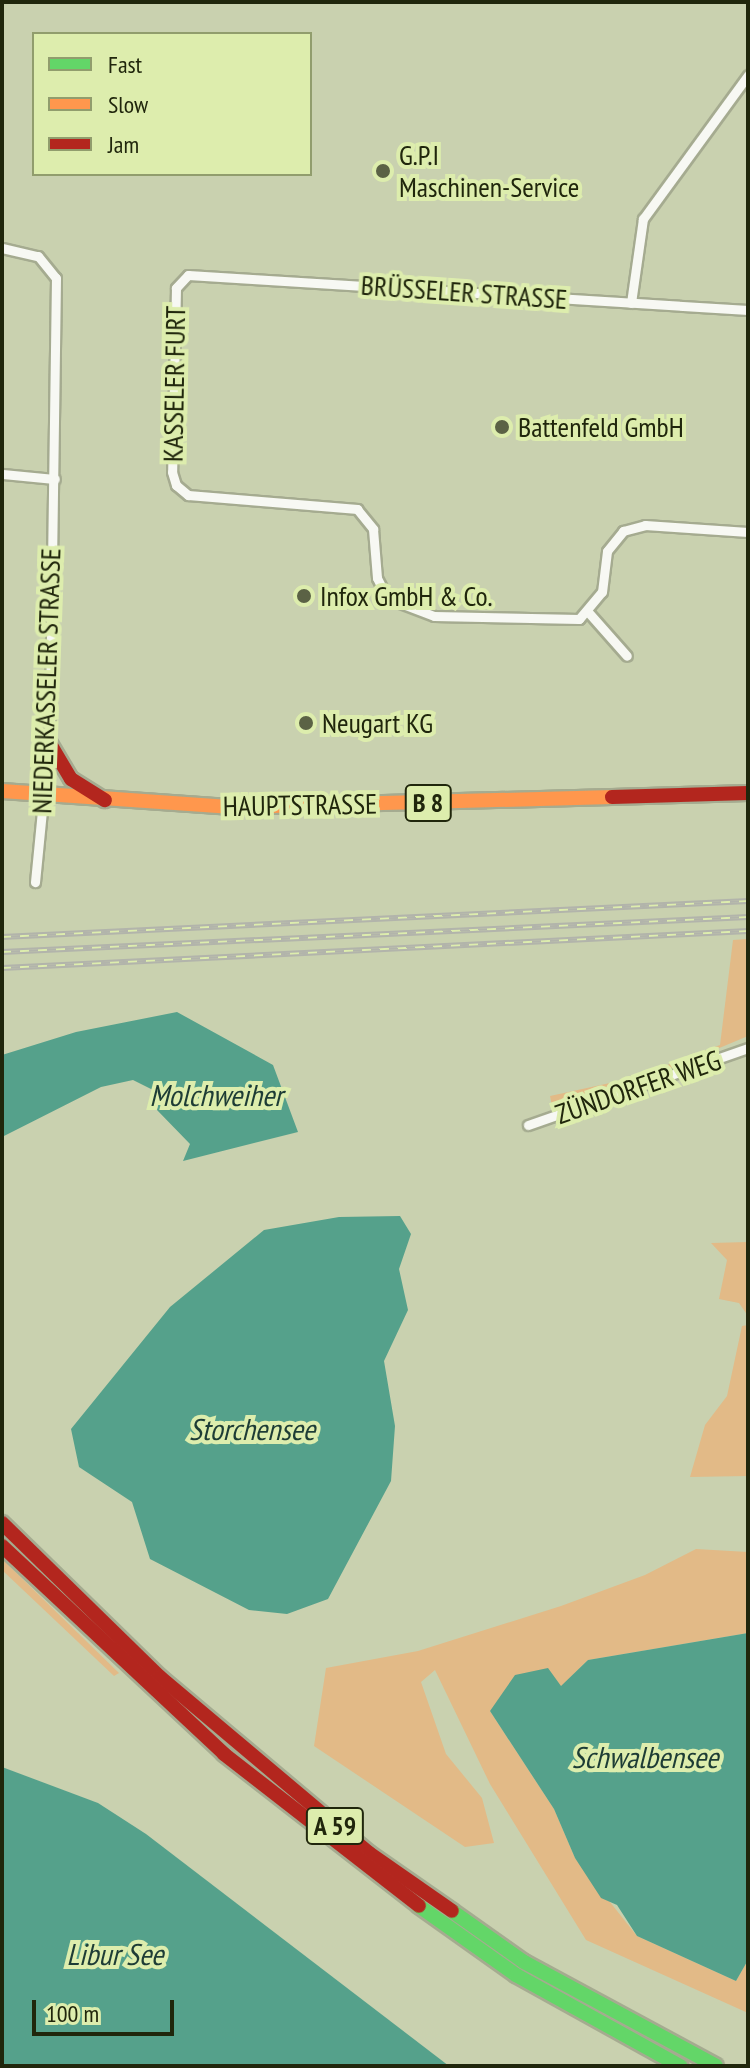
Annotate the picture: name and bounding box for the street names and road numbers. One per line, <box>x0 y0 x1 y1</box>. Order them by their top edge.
street label: BRÜSSELER STRASSE <box>360 268 568 316</box>
street label: KASSELER FURT <box>156 306 192 462</box>
street label: NIEDERKASSELER STRASSE <box>25 548 67 814</box>
road number: B 8 <box>404 781 452 825</box>
street label: HAUPTSTRASSE <box>223 787 377 823</box>
street label: ZÜNDORFER WEG <box>551 1043 725 1131</box>
road number: A 59 <box>305 1804 365 1848</box>

